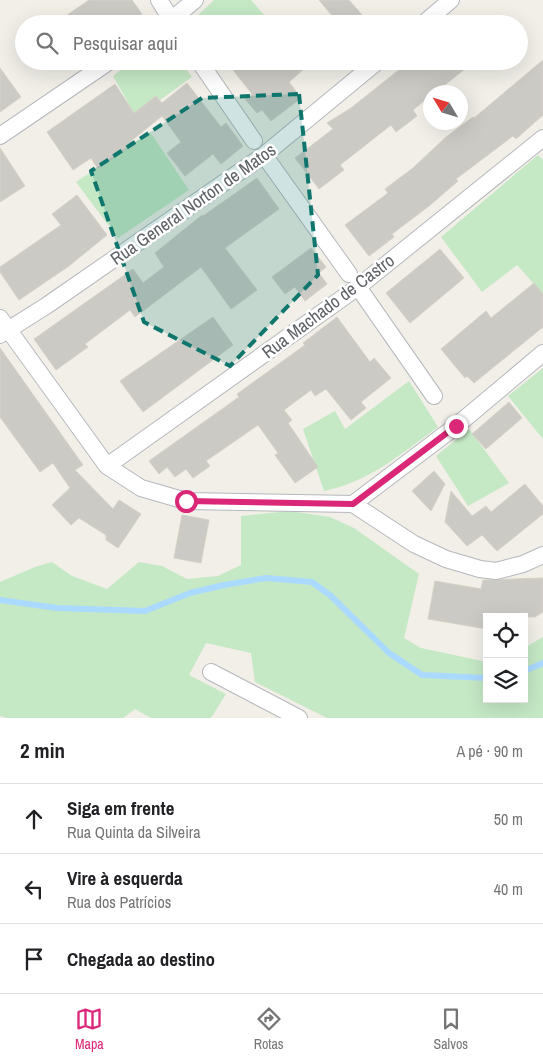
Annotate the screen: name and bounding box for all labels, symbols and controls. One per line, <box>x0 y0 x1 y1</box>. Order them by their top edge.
search box <box>15 15 528 70</box>
icon: search <box>33 29 61 57</box>
text: Pesquisar aqui <box>73 30 178 56</box>
north arrow <box>423 85 468 130</box>
street label: Rua General Norton de Matos <box>105 137 281 271</box>
street label: Rua Machado de Castro <box>257 248 399 364</box>
route end <box>445 415 468 438</box>
route start <box>175 490 198 513</box>
map controls <box>483 613 528 703</box>
button: locate <box>483 613 528 658</box>
button: layers <box>483 658 528 703</box>
text: 2 min <box>20 736 65 765</box>
text: A pé · 90 m <box>457 740 523 762</box>
text: Siga em frente <box>67 795 174 821</box>
icon: ahead <box>20 805 48 833</box>
text: 50 m <box>494 808 523 830</box>
text: Rua Quinta da Silveira <box>67 821 200 843</box>
text: Vire à esquerda <box>67 865 183 891</box>
icon: left <box>20 875 48 903</box>
text: 40 m <box>494 878 523 900</box>
text: Rua dos Patrícios <box>67 891 171 913</box>
icon: arrive <box>20 945 48 973</box>
text: Chegada ao destino <box>67 946 215 972</box>
tab: Mapa <box>75 1005 104 1053</box>
tab: Rotas <box>254 1005 284 1053</box>
tab: Salvos <box>434 1005 468 1053</box>

